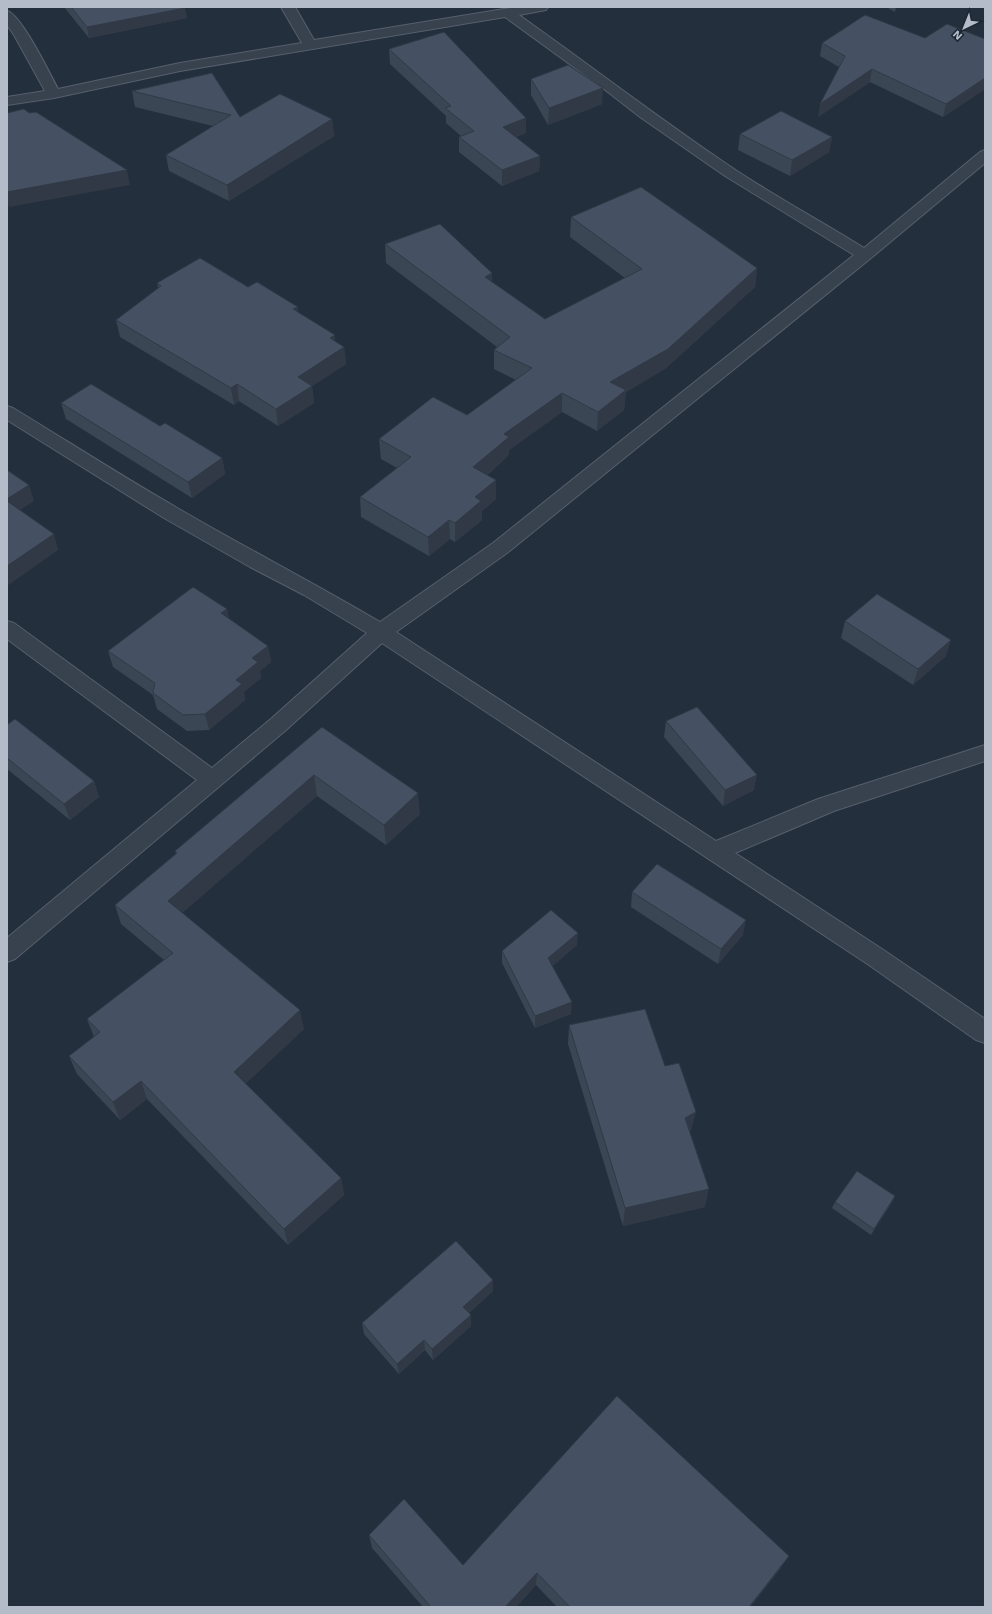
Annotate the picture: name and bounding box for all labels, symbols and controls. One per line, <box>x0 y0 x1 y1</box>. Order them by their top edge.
north arrow <box>944 8 984 48</box>
text: N <box>950 27 965 42</box>

